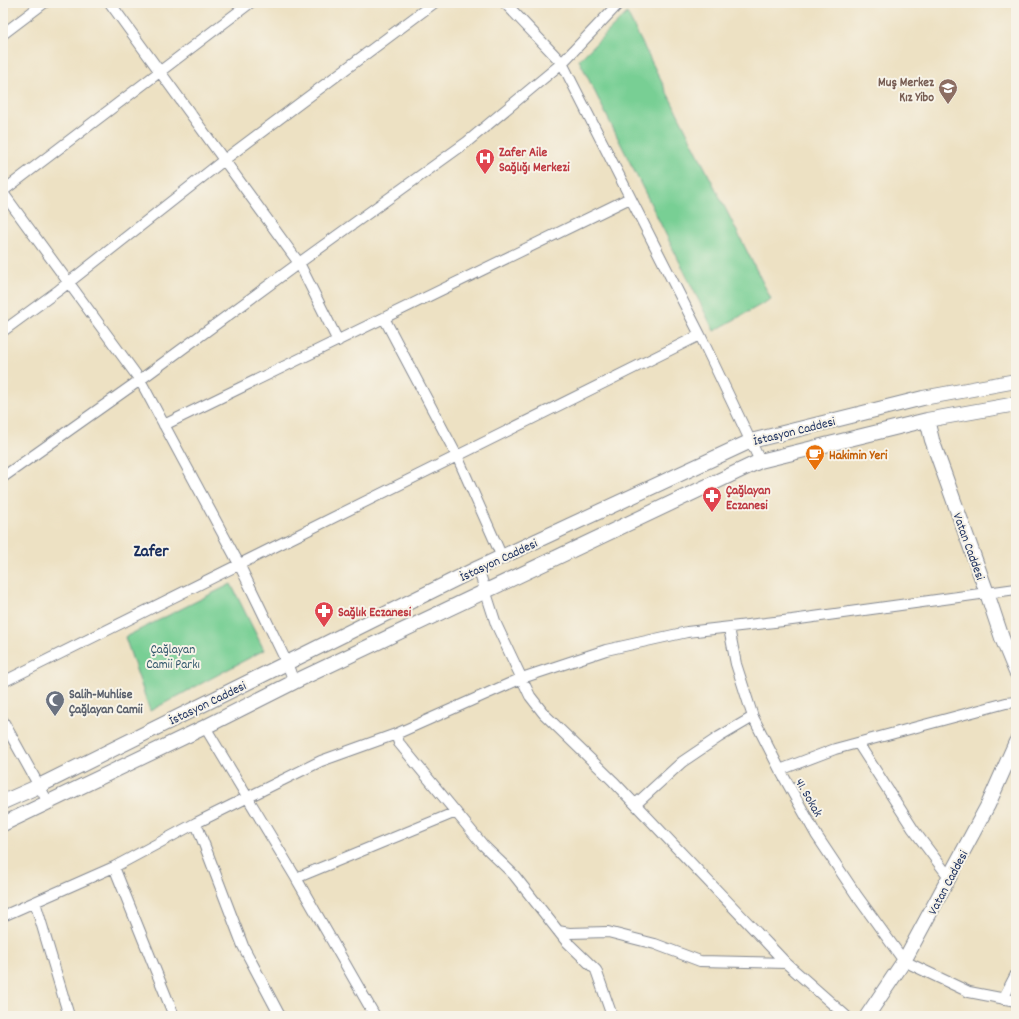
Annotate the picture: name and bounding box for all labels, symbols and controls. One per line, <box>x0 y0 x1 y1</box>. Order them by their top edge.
place label: Muş Merkez Kız Yibo <box>878 74 935 108</box>
school or university icon: Muş Merkez Kız Yibo <box>937 77 959 105</box>
place label: Zafer Aile Sağlığı Merkezi <box>499 144 570 178</box>
hospital icon: Zafer Aile Sağlığı Merkezi <box>474 147 496 175</box>
street label: İstasyon Caddesi <box>752 413 838 452</box>
cafe icon: Hakimin Yeri <box>804 443 826 471</box>
place label: Hakimin Yeri <box>829 447 888 466</box>
place label: Çağlayan Eczanesi <box>726 482 770 516</box>
pharmacy icon: Çağlayan Eczanesi <box>701 485 723 513</box>
street label: Vatan Caddesi <box>947 510 989 584</box>
street label: İstasyon Caddesi <box>457 535 542 588</box>
district label: Zafer <box>133 541 169 565</box>
pharmacy icon: Sağlık Eczanesi <box>313 600 335 628</box>
place label: Sağlık Eczanesi <box>338 604 412 623</box>
park label: Çağlayan Camii Parkı <box>146 641 200 675</box>
street label: İstasyon Caddesi <box>166 677 250 731</box>
place label: Salih-Muhlise Çağlayan Camii <box>69 686 143 720</box>
mosque icon: Salih-Muhlise Çağlayan Camii <box>44 689 66 717</box>
street label: 41. Sokak <box>789 775 826 821</box>
street label: Vatan Caddesi <box>924 847 974 919</box>

